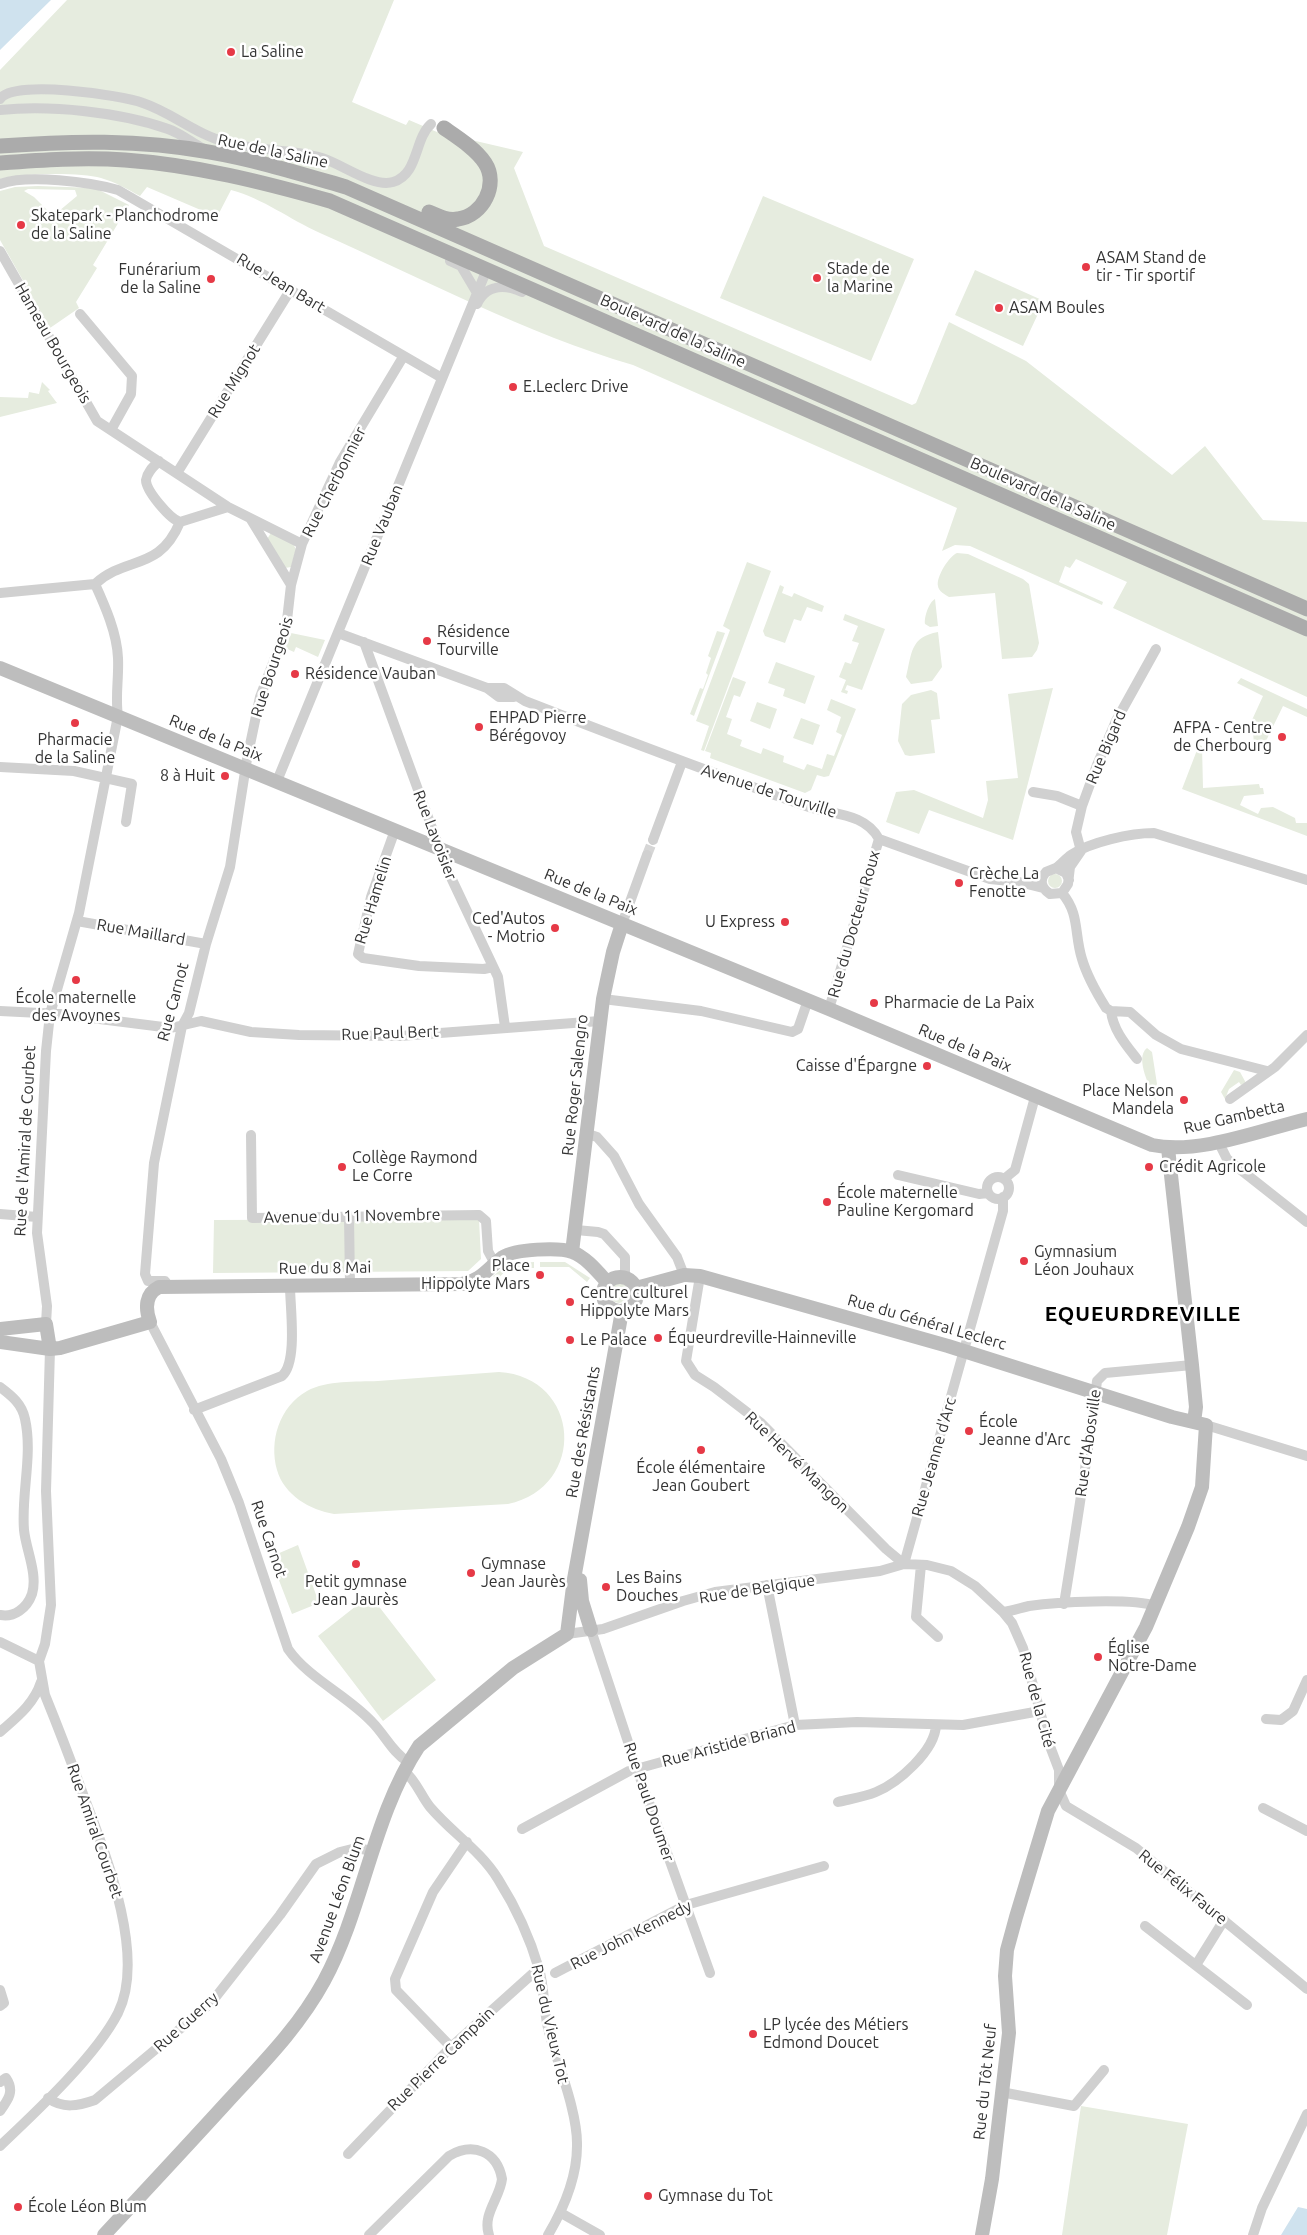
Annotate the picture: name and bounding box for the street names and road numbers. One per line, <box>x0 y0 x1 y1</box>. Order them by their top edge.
street label: Rue de la Saline <box>216 130 330 172</box>
street label: Rue Jean Bart <box>233 249 329 317</box>
street label: Hameau Bourgeois <box>11 279 95 407</box>
street label: Boulevard de la Saline <box>597 290 749 372</box>
street label: Rue Mignot <box>204 341 264 421</box>
street label: Rue Cherbonnier <box>298 424 370 540</box>
street label: Boulevard de la Saline <box>967 453 1119 535</box>
street label: Rue Vauban <box>357 482 407 568</box>
street label: Rue Bourgeois <box>247 614 297 720</box>
street label: Rue Bigard <box>1082 707 1130 787</box>
street label: Rue de la Paix <box>166 711 266 765</box>
street label: Avenue de Tourville <box>699 760 839 822</box>
street label: Rue Lavoisier <box>409 787 461 883</box>
street label: Rue du Docteur Roux <box>824 848 884 1000</box>
street label: Rue Hamelin <box>351 854 395 946</box>
street label: Rue de la Paix <box>541 865 641 919</box>
street label: Rue Maillard <box>95 915 187 949</box>
street label: Rue Carnot <box>153 961 193 1043</box>
street label: Rue Roger Salengro <box>558 1013 592 1157</box>
street label: Rue de la Paix <box>916 1020 1014 1076</box>
street label: Rue Paul Bert <box>341 1022 439 1044</box>
street label: Rue de l'Amiral de Courbet <box>10 1045 40 1237</box>
street label: Rue Gambetta <box>1182 1096 1286 1138</box>
street label: Avenue du 11 Novembre <box>263 1205 441 1227</box>
street label: Rue du 8 Mai <box>279 1258 371 1278</box>
street label: Rue du Général Leclerc <box>845 1290 1009 1354</box>
street label: Rue des Résistants <box>562 1364 604 1500</box>
street label: Rue d'Abosville <box>1071 1388 1105 1498</box>
street label: Rue Jeanne d'Arc <box>908 1395 960 1519</box>
street label: Rue Hervé Mangon <box>741 1407 853 1517</box>
street label: Rue Carnot <box>247 1498 291 1580</box>
street label: Rue de Belgique <box>698 1570 816 1608</box>
street label: Rue de la Cité <box>1015 1650 1059 1750</box>
street label: Rue Aristide Briand <box>660 1717 798 1771</box>
street label: Rue Paul Doumer <box>620 1740 678 1864</box>
street label: Rue Amiral Courbet <box>63 1761 127 1901</box>
street label: Avenue Léon Blum <box>305 1833 369 1965</box>
street label: Rue Félix Faure <box>1135 1845 1231 1929</box>
street label: Rue John Kennedy <box>567 1896 695 1974</box>
street label: Rue du Vieux Tot <box>527 1962 573 2086</box>
street label: Rue Guerry <box>150 1988 222 2056</box>
street label: Rue Pierre Campain <box>384 2003 498 2115</box>
street label: Rue du Tôt Neuf <box>969 2023 1001 2141</box>

